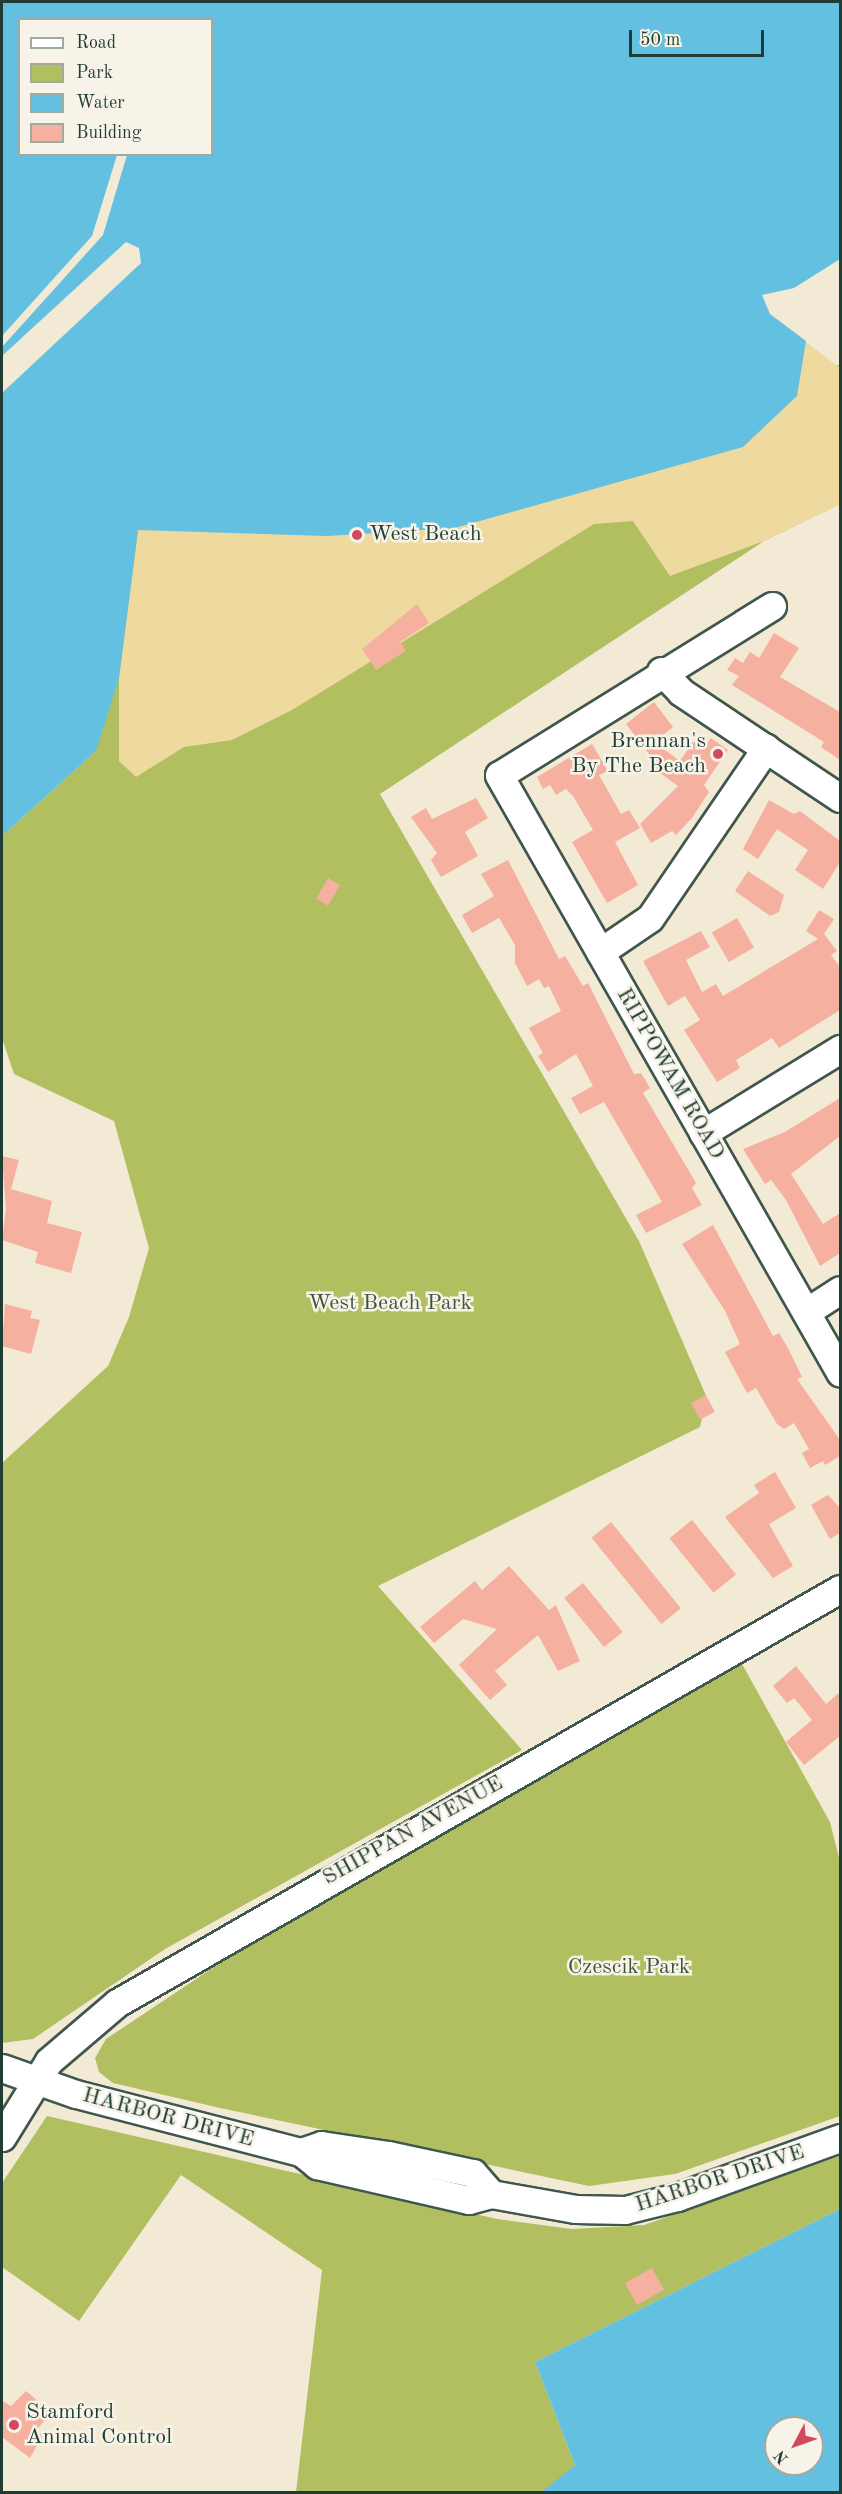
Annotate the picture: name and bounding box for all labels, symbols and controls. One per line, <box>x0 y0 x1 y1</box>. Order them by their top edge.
legend <box>18 18 213 156</box>
scale bar <box>632 18 767 56</box>
text: 50 m <box>640 31 680 49</box>
text: Road <box>76 34 116 52</box>
text: Park <box>76 64 113 82</box>
text: Water <box>76 94 125 112</box>
text: Building <box>76 124 141 142</box>
place label: West Beach <box>369 522 482 548</box>
marker: West Beach <box>350 528 364 542</box>
place label: Brennan's By The Beach <box>571 728 706 780</box>
marker: Brennan's By The Beach <box>711 747 725 761</box>
street label: RIPPOWAM ROAD <box>610 984 730 1164</box>
park label: West Beach Park <box>308 1291 472 1317</box>
street label: SHIPPAN AVENUE <box>318 1770 508 1892</box>
park label: Czescik Park <box>568 1955 690 1981</box>
street label: HARBOR DRIVE <box>80 2082 256 2154</box>
street label: HARBOR DRIVE <box>632 2139 808 2219</box>
place label: Stamford Animal Control <box>26 2399 172 2450</box>
north arrow <box>764 2416 824 2476</box>
marker: Stamford Animal Control <box>7 2418 21 2432</box>
text: N <box>772 2447 792 2466</box>

